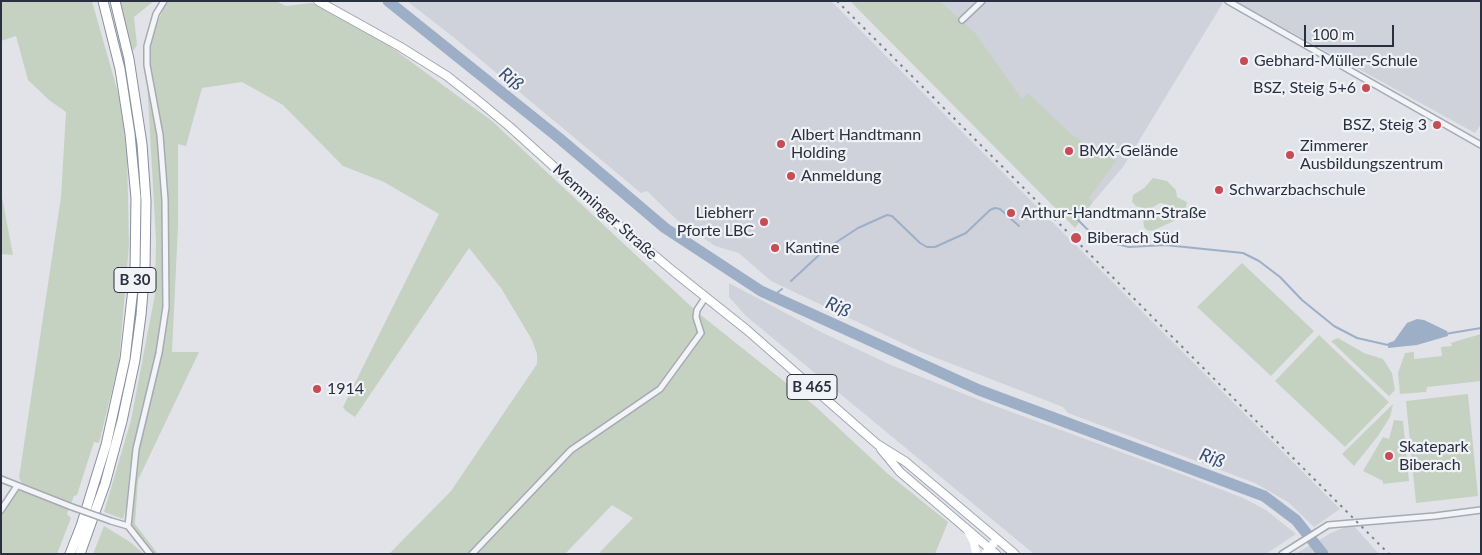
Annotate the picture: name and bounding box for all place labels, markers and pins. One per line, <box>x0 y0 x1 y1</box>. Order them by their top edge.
place label: Gebhard-Müller-Schule <box>1254 51 1418 71</box>
marker: Gebhard-Müller-Schule <box>1238 55 1250 67</box>
place label: BSZ, Steig 5+6 <box>1253 78 1356 98</box>
marker: BSZ, Steig 5+6 <box>1360 82 1372 94</box>
place label: BSZ, Steig 3 <box>1343 115 1427 135</box>
marker: BSZ, Steig 3 <box>1431 119 1443 131</box>
place label: Albert Handtmann Holding <box>791 125 921 163</box>
place label: Zimmerer Ausbildungszentrum <box>1300 136 1443 174</box>
marker: Albert Handtmann Holding <box>775 138 787 150</box>
place label: BMX-Gelände <box>1079 141 1178 161</box>
marker: BMX-Gelände <box>1063 145 1075 157</box>
marker: Zimmerer Ausbildungszentrum <box>1284 149 1296 161</box>
place label: Anmeldung <box>801 166 881 186</box>
marker: Anmeldung <box>785 170 797 182</box>
place label: Schwarzbachschule <box>1229 180 1366 200</box>
marker: Schwarzbachschule <box>1213 184 1225 196</box>
place label: Liebherr Pforte LBC <box>677 203 754 241</box>
place label: Arthur-Handtmann-Straße <box>1021 203 1207 223</box>
marker: Arthur-Handtmann-Straße <box>1005 207 1017 219</box>
marker: Liebherr Pforte LBC <box>758 216 770 228</box>
place label: Biberach Süd <box>1087 228 1179 248</box>
marker: Biberach Süd <box>1069 231 1083 245</box>
place label: Kantine <box>785 238 840 258</box>
marker: Kantine <box>769 242 781 254</box>
place label: 1914 <box>327 379 364 399</box>
marker: 1914 <box>311 383 323 395</box>
place label: Skatepark Biberach <box>1399 437 1469 475</box>
marker: Skatepark Biberach <box>1383 450 1395 462</box>

